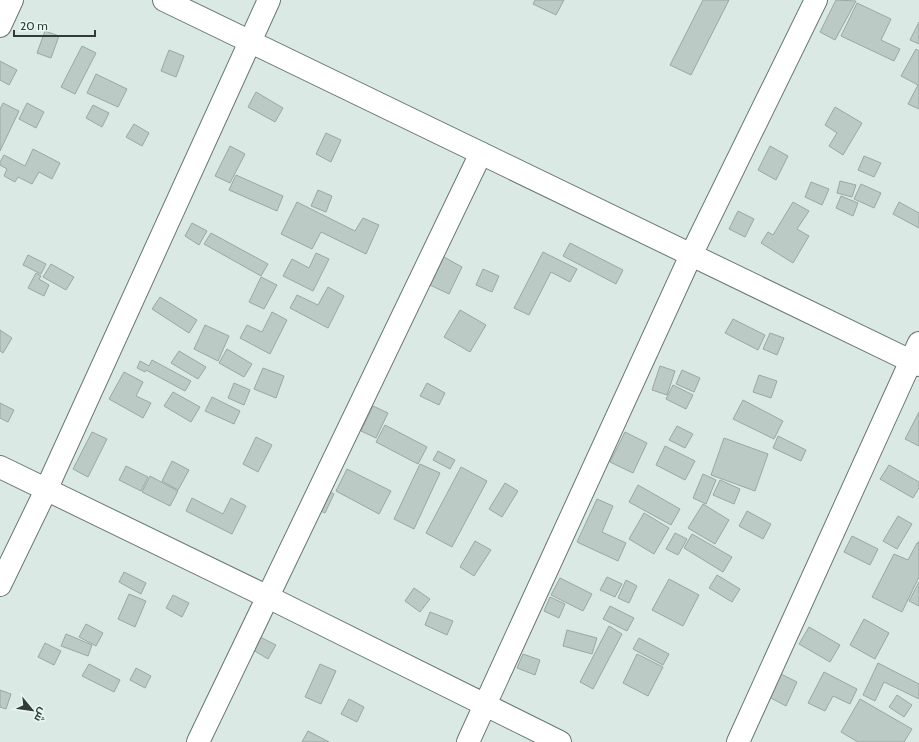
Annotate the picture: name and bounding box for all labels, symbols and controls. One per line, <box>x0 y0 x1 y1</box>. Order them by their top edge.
scale bar <box>14 12 95 38</box>
text: 20 m <box>20 18 48 33</box>
north arrow <box>12 690 52 730</box>
text: ش <box>31 705 50 724</box>

